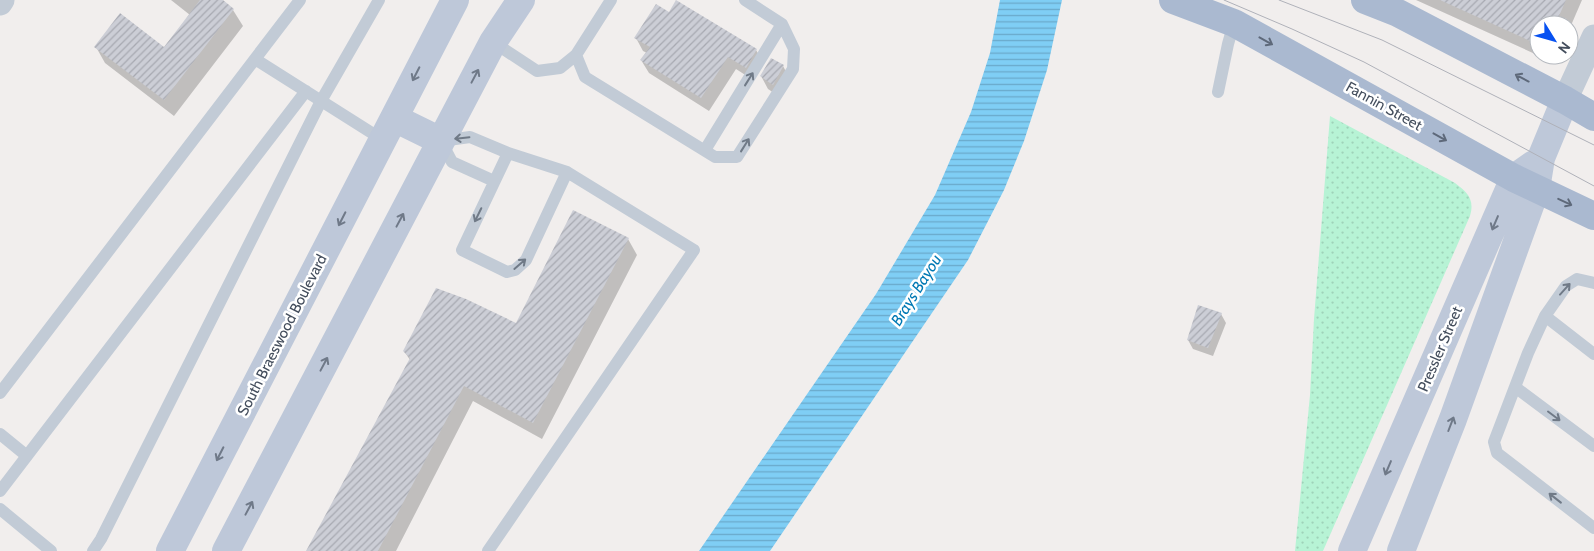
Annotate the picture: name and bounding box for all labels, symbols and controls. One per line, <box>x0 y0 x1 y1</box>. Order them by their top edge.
north arrow <box>1529 15 1579 65</box>
one-way arrow <box>1258 36 1272 46</box>
text: N <box>1554 38 1575 57</box>
one-way arrow <box>411 66 420 81</box>
one-way arrow <box>471 69 480 84</box>
one-way arrow <box>744 72 754 86</box>
one-way arrow <box>1515 73 1530 82</box>
street label: Fannin Street <box>1343 78 1425 134</box>
one-way arrow <box>1433 132 1448 142</box>
one-way arrow <box>455 133 471 143</box>
one-way arrow <box>740 138 750 152</box>
one-way arrow <box>1557 198 1572 208</box>
one-way arrow <box>473 207 482 222</box>
one-way arrow <box>337 211 347 226</box>
one-way arrow <box>396 213 405 228</box>
one-way arrow <box>1489 215 1498 230</box>
street label: South Braeswood Boulevard <box>233 251 331 419</box>
water label: Brays Bayou <box>887 251 945 329</box>
one-way arrow <box>514 259 527 270</box>
one-way arrow <box>1559 283 1571 296</box>
street label: Pressler Street <box>1414 304 1466 394</box>
one-way arrow <box>320 357 330 372</box>
one-way arrow <box>1547 411 1560 422</box>
one-way arrow <box>1447 417 1456 432</box>
one-way arrow <box>215 446 224 461</box>
one-way arrow <box>1383 460 1393 475</box>
one-way arrow <box>1548 493 1562 503</box>
one-way arrow <box>245 501 254 516</box>

